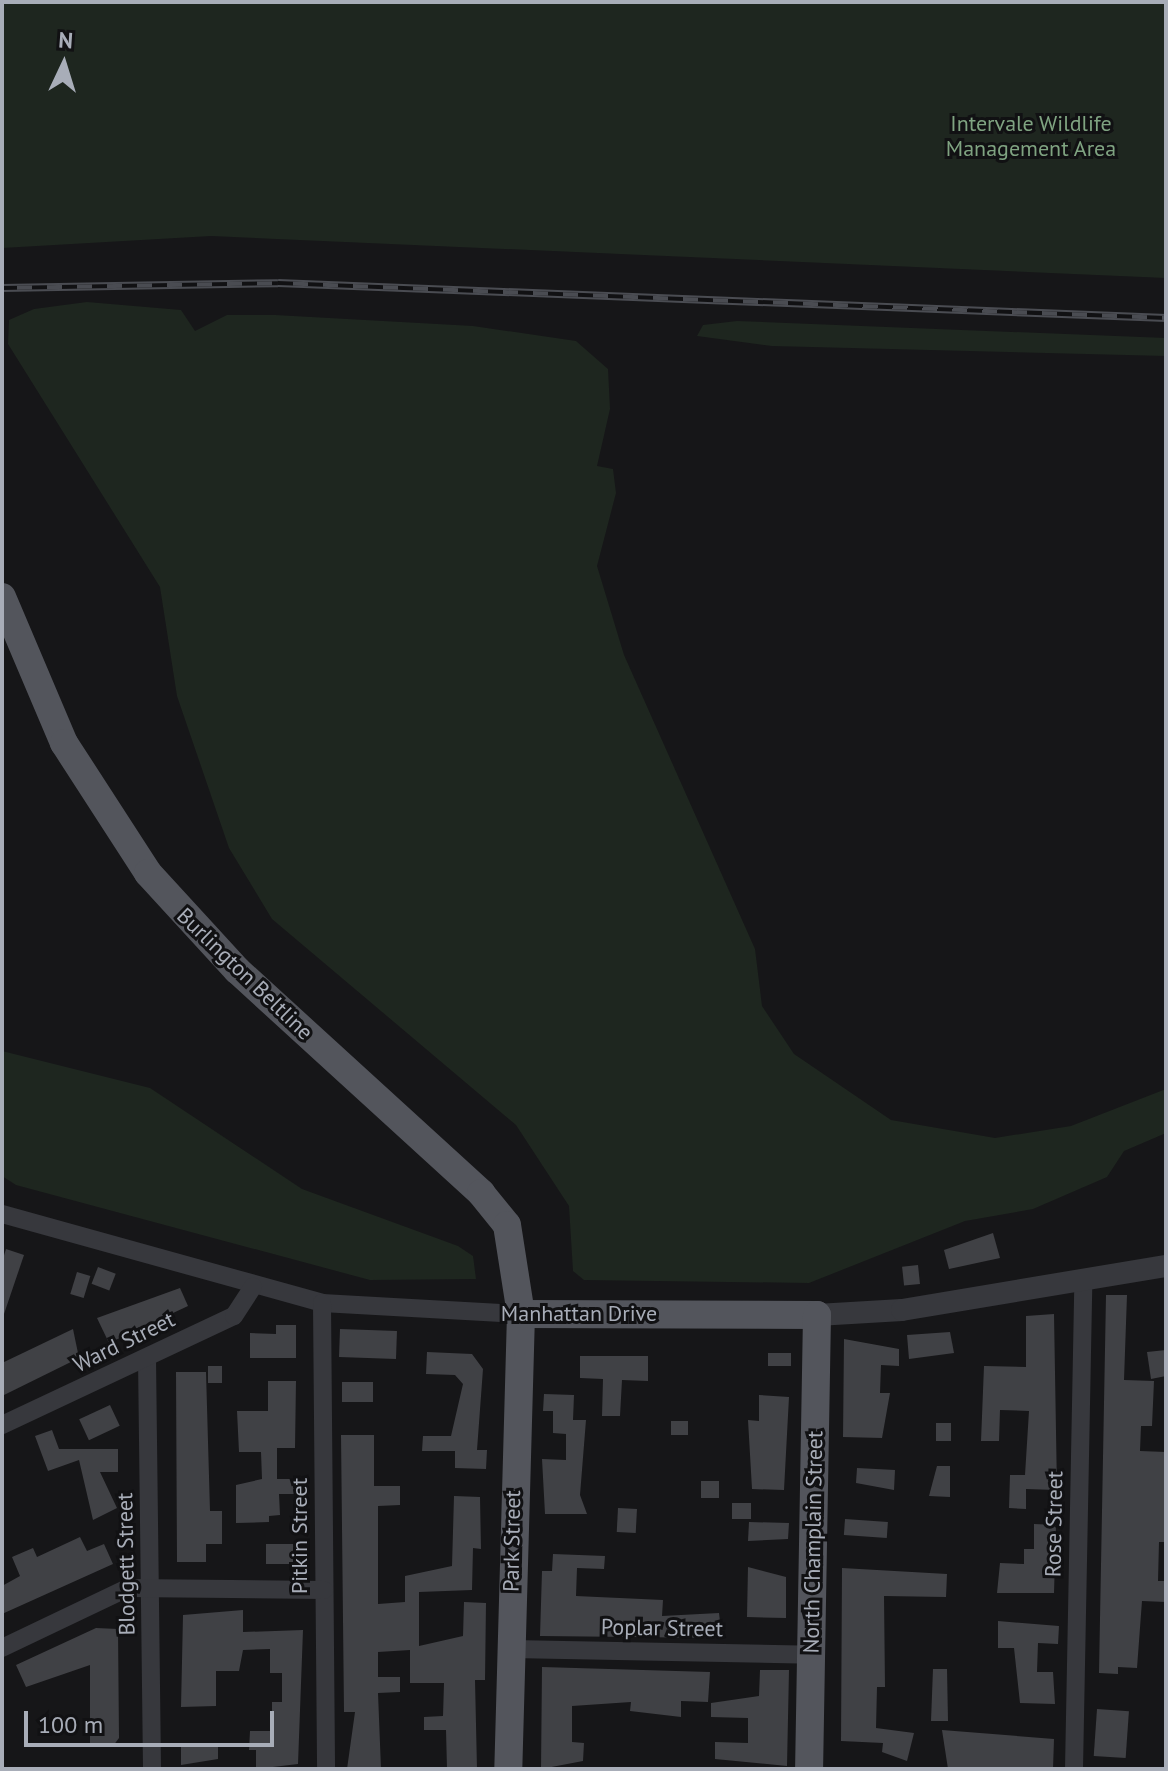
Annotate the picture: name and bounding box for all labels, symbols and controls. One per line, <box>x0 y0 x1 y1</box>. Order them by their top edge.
north arrow <box>24 24 104 104</box>
text: N <box>57 26 74 55</box>
park label: Intervale Wildlife Management Area <box>945 110 1117 162</box>
street label: Burlington Beltline <box>172 902 318 1046</box>
street label: Manhattan Drive <box>501 1301 657 1327</box>
street label: Ward Street <box>69 1306 179 1378</box>
street label: North Champlain Street <box>798 1430 828 1654</box>
street label: Rose Street <box>1040 1471 1068 1577</box>
street label: Pitkin Street <box>287 1478 313 1594</box>
street label: Park Street <box>498 1490 526 1592</box>
street label: Blodgett Street <box>112 1492 140 1636</box>
street label: Poplar Street <box>601 1614 723 1642</box>
scale bar <box>28 1695 278 1745</box>
text: 100 m <box>38 1709 103 1740</box>

